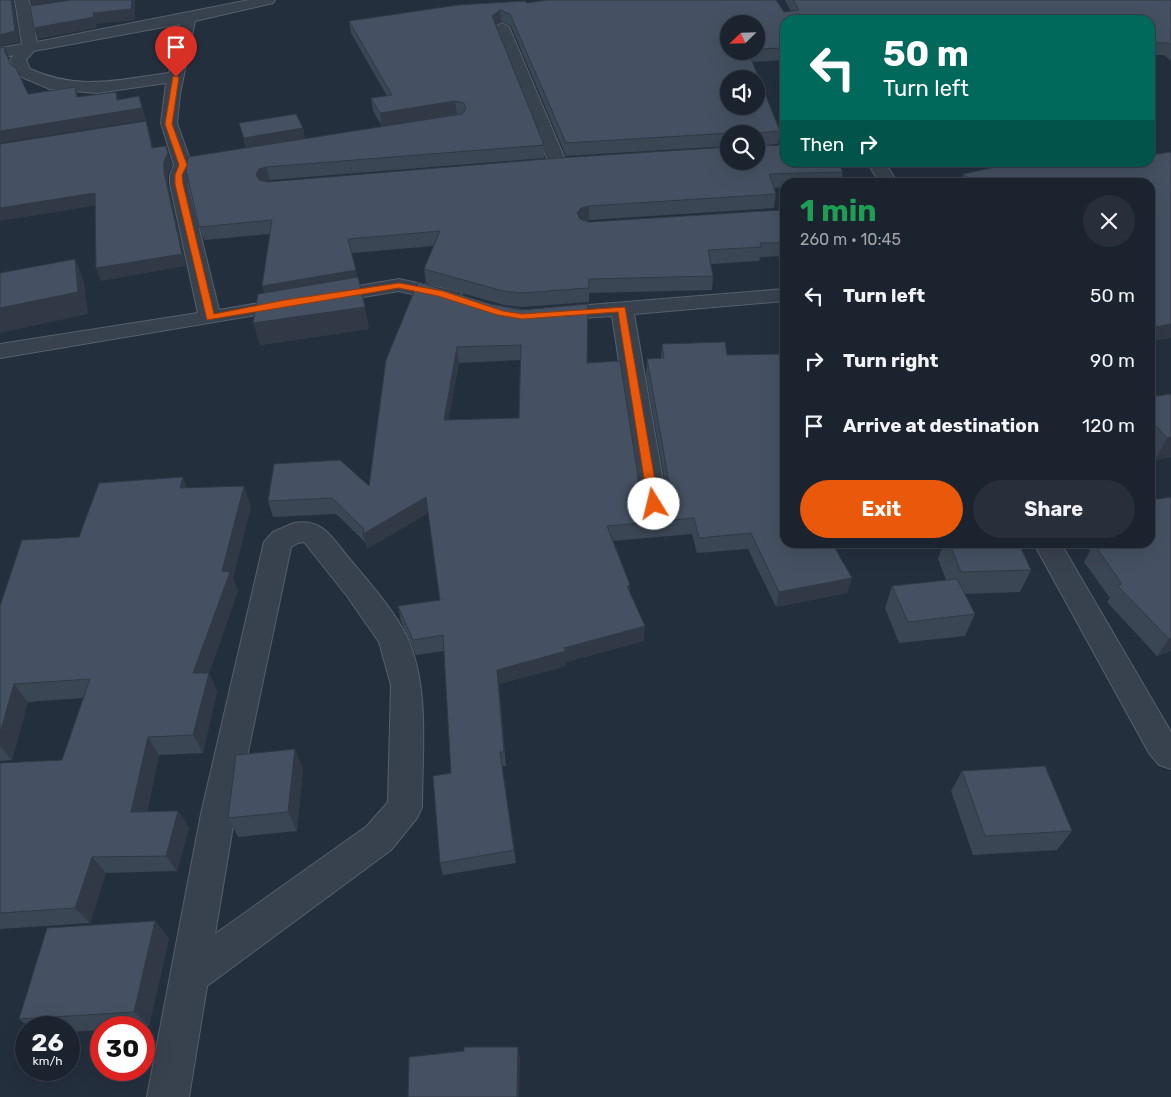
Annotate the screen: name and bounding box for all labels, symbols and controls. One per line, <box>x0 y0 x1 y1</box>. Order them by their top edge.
north arrow <box>720 15 765 60</box>
map controls <box>720 15 765 170</box>
pin <box>155 26 197 77</box>
icon: arrive <box>162 33 190 61</box>
text: 50 m <box>883 33 969 75</box>
icon: left <box>800 35 865 100</box>
button: sound <box>720 70 765 115</box>
text: Turn left <box>883 75 969 102</box>
button: search <box>720 125 765 170</box>
icon: right <box>854 130 882 158</box>
text: Then <box>800 133 844 156</box>
text: 1 min <box>800 193 877 229</box>
button: close <box>1083 195 1135 247</box>
text: 260 m · 10:45 <box>800 230 901 249</box>
icon: left <box>800 282 828 310</box>
text: Turn left <box>843 284 925 307</box>
text: 50 m <box>1090 284 1135 307</box>
icon: right <box>800 347 828 375</box>
text: Turn right <box>843 349 938 372</box>
text: 90 m <box>1090 349 1135 372</box>
icon: arrive <box>800 412 828 440</box>
text: Arrive at destination <box>843 414 1039 437</box>
text: 120 m <box>1082 414 1135 437</box>
position arrow <box>627 477 679 529</box>
button: Exit <box>800 480 963 538</box>
button: Share <box>973 480 1135 538</box>
speed limit sign: 30 <box>90 1016 155 1081</box>
text: 26 <box>31 1028 64 1057</box>
text: km/h <box>33 1054 62 1068</box>

